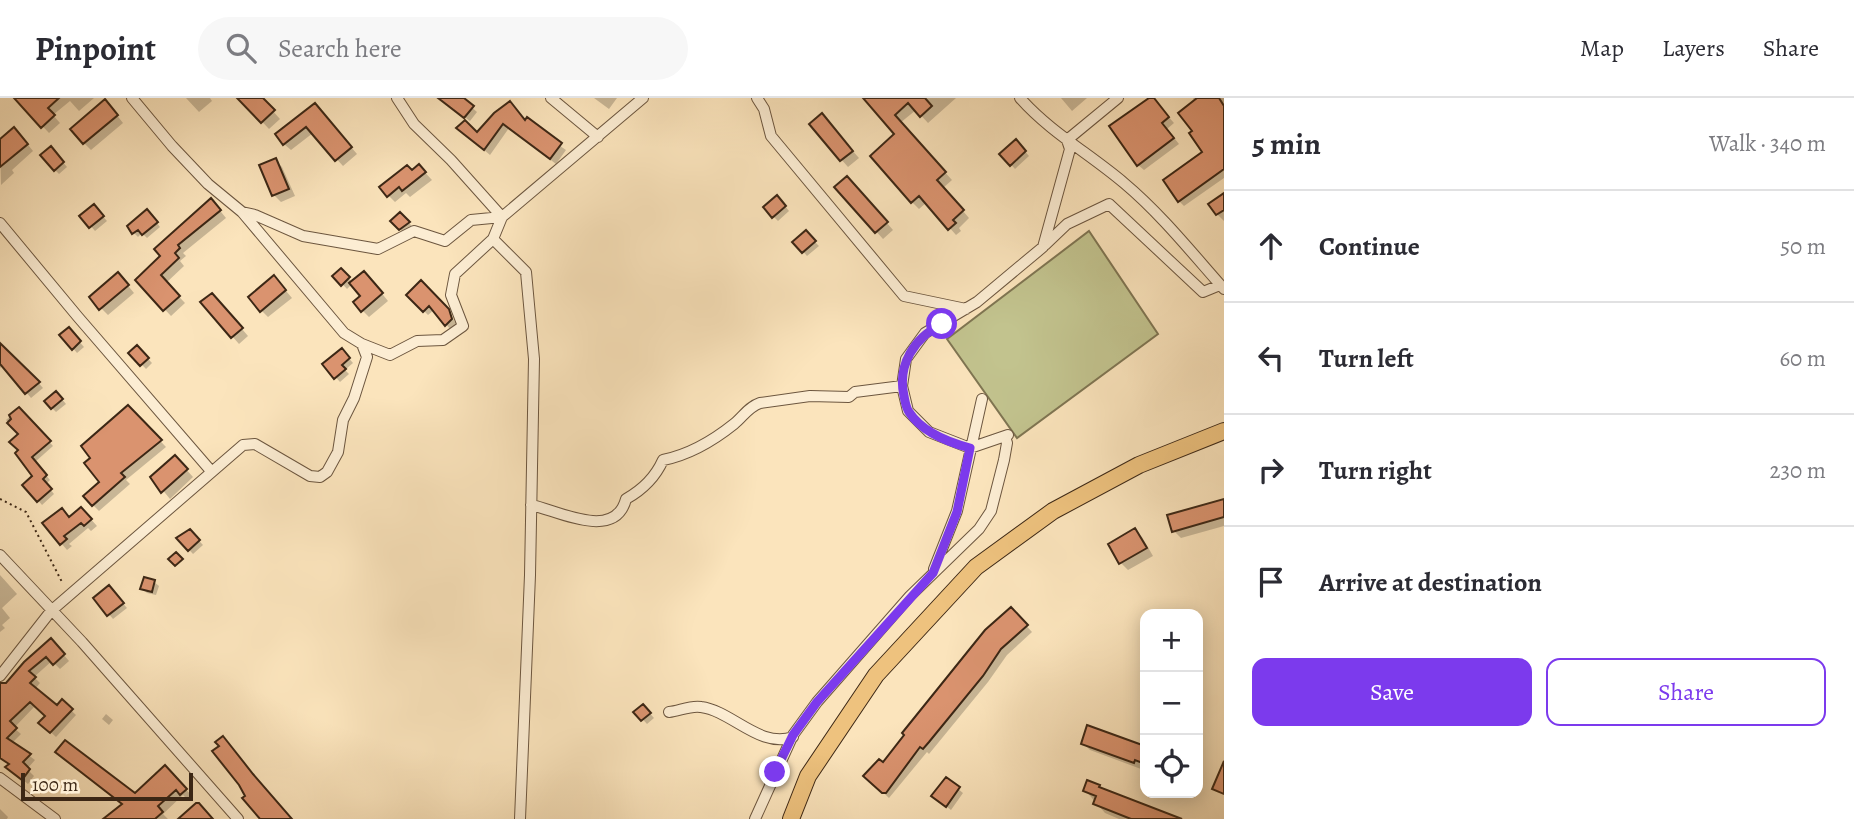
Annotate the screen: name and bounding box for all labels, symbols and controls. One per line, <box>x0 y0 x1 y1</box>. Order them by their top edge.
search box <box>198 17 688 80</box>
text: Pinpoint <box>35 26 156 71</box>
icon: search <box>222 29 260 67</box>
text: Search here <box>278 31 402 66</box>
text: Map <box>1580 32 1624 64</box>
text: Layers <box>1662 32 1725 64</box>
text: Share <box>1763 32 1819 64</box>
text: 5 min <box>1252 124 1321 164</box>
text: Walk · 340 m <box>1709 128 1826 159</box>
icon: ahead <box>1252 227 1290 265</box>
text: Continue <box>1319 229 1420 264</box>
text: 50 m <box>1780 231 1826 262</box>
route start <box>926 308 957 339</box>
icon: left <box>1252 339 1290 377</box>
text: Turn left <box>1319 341 1414 376</box>
text: 60 m <box>1779 343 1826 374</box>
icon: right <box>1252 451 1290 489</box>
text: Turn right <box>1319 453 1432 488</box>
text: 230 m <box>1770 455 1826 486</box>
icon: arrive <box>1252 563 1290 601</box>
text: Arrive at destination <box>1319 565 1542 600</box>
map controls <box>1140 609 1203 798</box>
button: + <box>1140 609 1203 672</box>
button: Save <box>1252 658 1532 726</box>
button: Share <box>1546 658 1826 726</box>
button: − <box>1140 672 1203 735</box>
button: locate <box>1140 735 1203 798</box>
route end <box>759 756 790 787</box>
scale bar <box>21 770 192 802</box>
text: 100 m <box>32 772 78 798</box>

